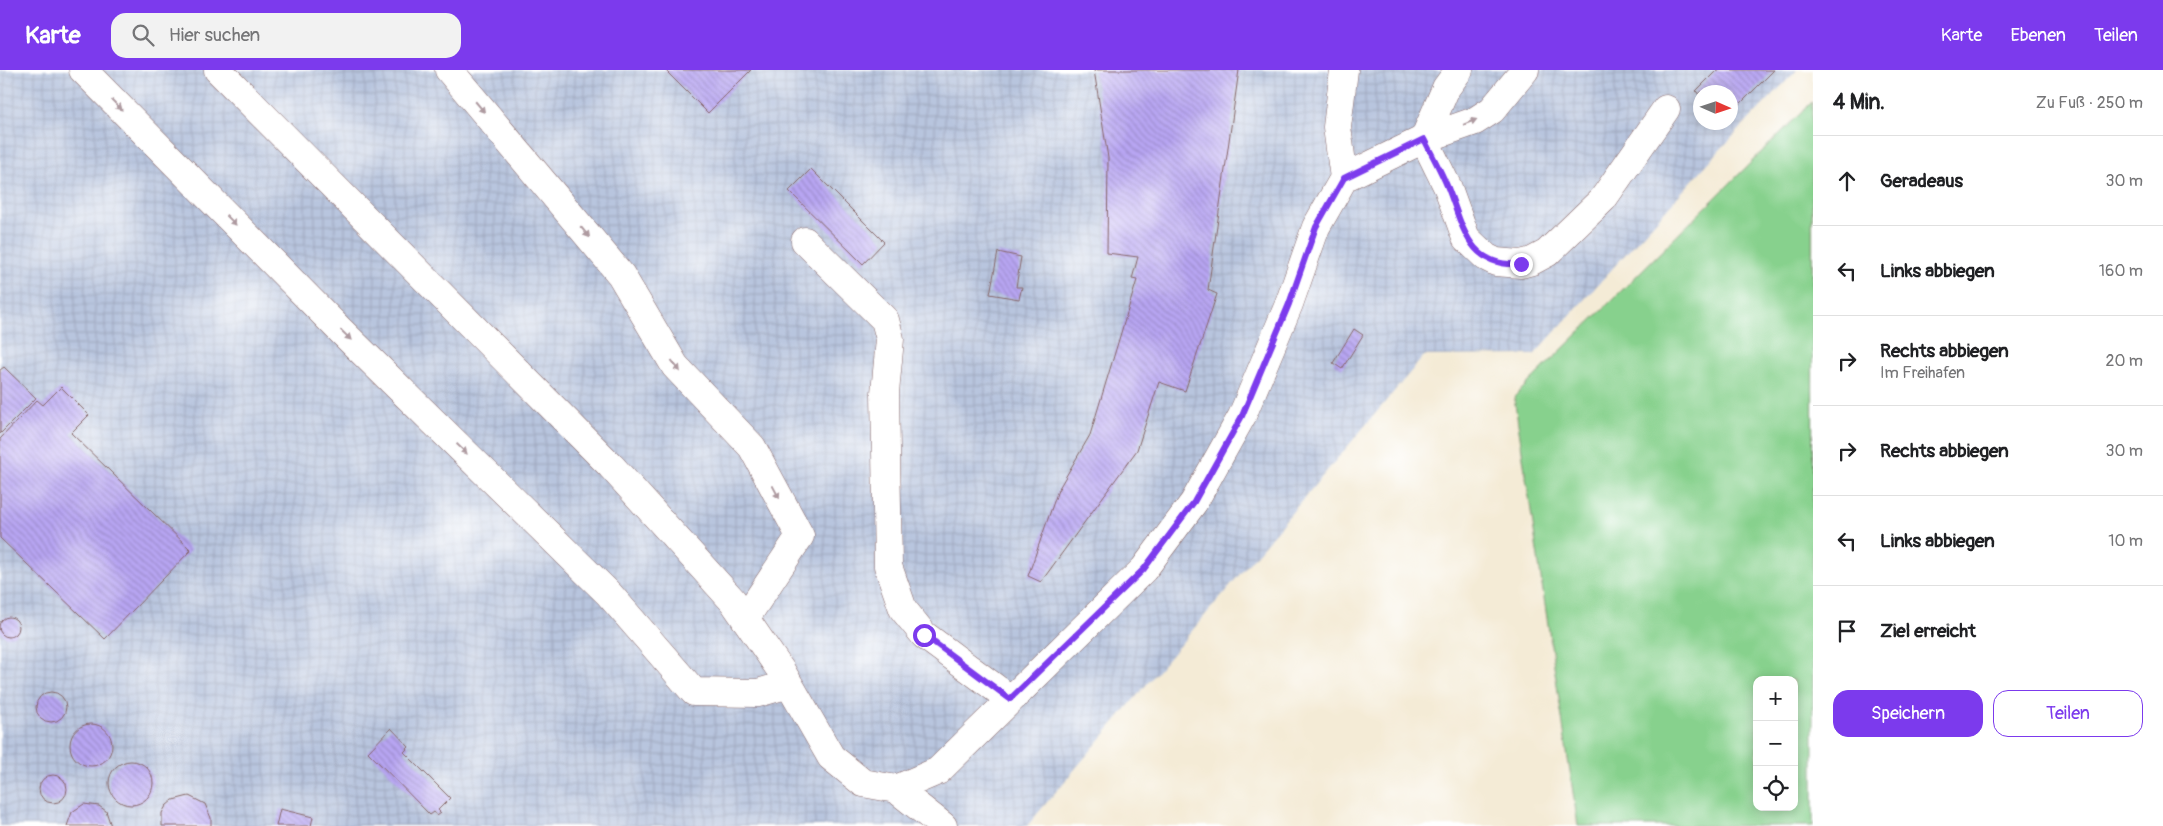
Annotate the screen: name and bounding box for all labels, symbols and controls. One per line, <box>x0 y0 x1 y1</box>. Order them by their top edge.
search box <box>111 13 461 58</box>
text: Karte <box>25 21 81 50</box>
icon: search <box>129 21 157 49</box>
text: Hier suchen <box>169 23 260 47</box>
text: Karte <box>1941 24 1982 47</box>
text: Ebenen <box>2010 24 2066 47</box>
text: Teilen <box>2094 24 2138 47</box>
north arrow <box>1693 85 1738 130</box>
text: 4 Min. <box>1833 89 1885 116</box>
text: Zu Fuß · 250 m <box>2036 93 2143 113</box>
one-way arrow <box>111 98 123 110</box>
one-way arrow <box>475 101 486 114</box>
one-way arrow <box>1463 118 1477 126</box>
icon: ahead <box>1833 167 1861 195</box>
text: Geradeaus <box>1880 169 1963 193</box>
text: 30 m <box>2105 171 2143 191</box>
one-way arrow <box>225 214 237 226</box>
one-way arrow <box>579 225 591 237</box>
route end <box>1510 253 1533 276</box>
icon: left <box>1833 257 1861 285</box>
text: Links abbiegen <box>1880 259 1995 283</box>
text: 160 m <box>2099 261 2143 281</box>
one-way arrow <box>340 329 352 341</box>
text: Rechts abbiegen <box>1880 339 2009 363</box>
icon: right <box>1833 347 1861 375</box>
text: 20 m <box>2105 351 2143 371</box>
one-way arrow <box>671 359 682 372</box>
text: Im Freihafen <box>1880 363 1965 383</box>
icon: right <box>1833 437 1861 465</box>
text: Rechts abbiegen <box>1880 439 2009 463</box>
text: 30 m <box>2105 441 2143 461</box>
one-way arrow <box>456 443 468 455</box>
one-way arrow <box>772 485 780 499</box>
icon: left <box>1833 527 1861 555</box>
text: Links abbiegen <box>1880 529 1995 553</box>
text: 10 m <box>2108 531 2143 551</box>
icon: arrive <box>1833 617 1861 645</box>
text: Ziel erreicht <box>1880 619 1976 643</box>
route start <box>913 624 936 647</box>
map controls <box>1753 676 1798 811</box>
button: + <box>1753 676 1798 721</box>
button: Speichern <box>1833 690 1983 737</box>
button: Teilen <box>1993 690 2143 737</box>
button: − <box>1753 721 1798 766</box>
button: locate <box>1753 766 1798 811</box>

